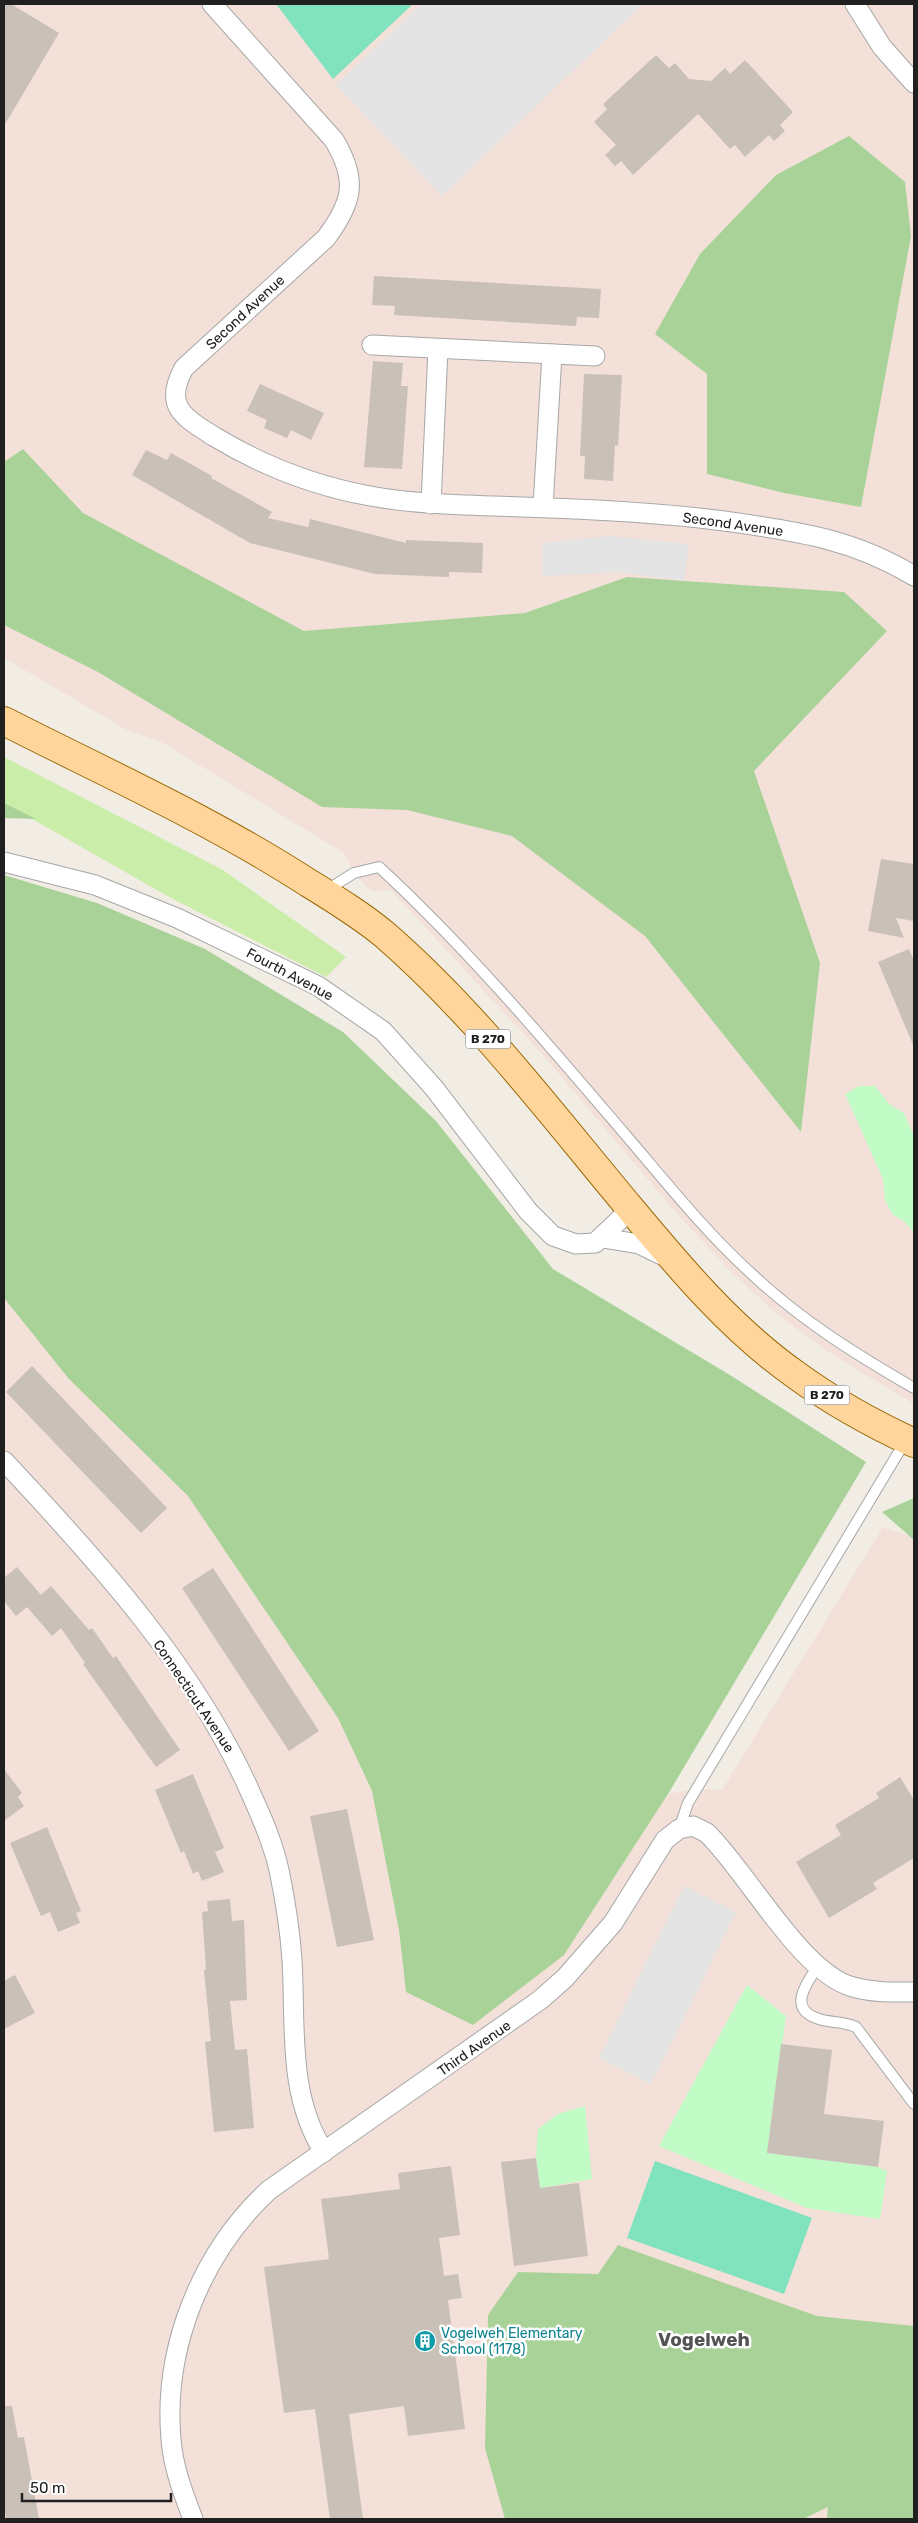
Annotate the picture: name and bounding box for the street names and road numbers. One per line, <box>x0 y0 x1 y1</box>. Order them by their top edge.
street label: Second Avenue <box>203 272 288 353</box>
street label: Second Avenue <box>682 509 784 540</box>
street label: Fourth Avenue <box>243 944 336 1005</box>
road number: B 270 <box>466 1030 510 1048</box>
road number: B 270 <box>804 1386 850 1404</box>
street label: Connecticut Avenue <box>149 1637 238 1756</box>
street label: Third Avenue <box>434 2017 514 2080</box>

